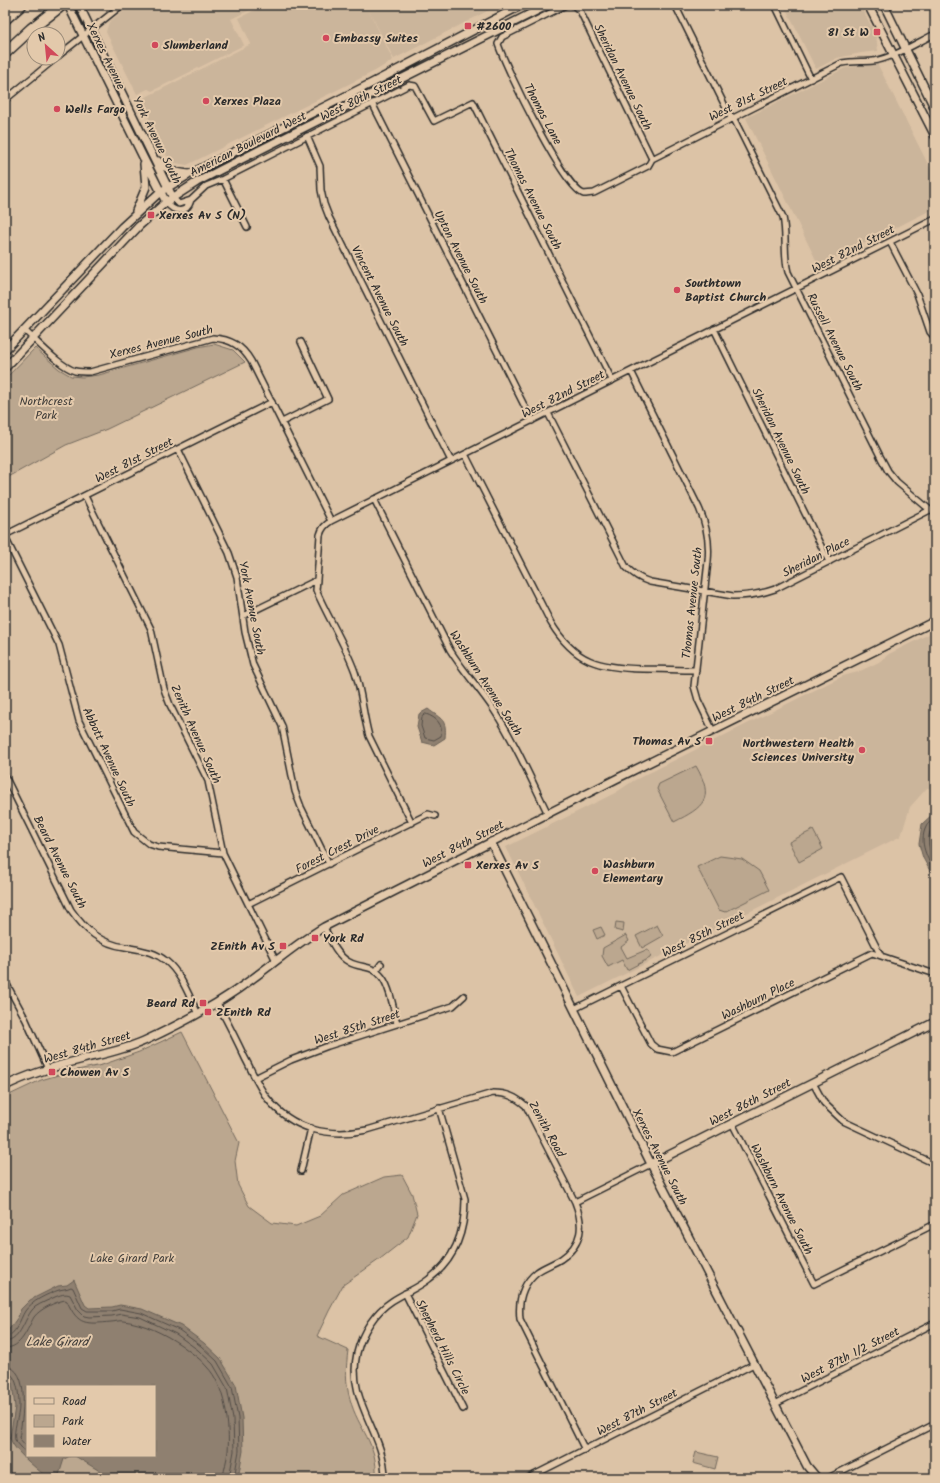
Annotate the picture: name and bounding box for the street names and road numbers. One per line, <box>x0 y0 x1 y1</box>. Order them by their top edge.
street label: Xerxes Avenue <box>81 19 130 94</box>
street label: Sheridan Avenue South <box>588 21 657 134</box>
street label: West 80th Street <box>317 70 406 126</box>
street label: West 81st Street <box>706 72 791 127</box>
street label: Thomas Lane <box>518 80 567 149</box>
street label: York Avenue South <box>127 93 186 187</box>
street label: American Boulevard West <box>187 107 310 182</box>
street label: Thomas Avenue South <box>499 145 566 254</box>
street label: Upton Avenue South <box>429 207 492 307</box>
street label: West 82nd Street <box>808 220 898 279</box>
street label: Vincent Avenue South <box>346 242 413 350</box>
street label: Russell Avenue South <box>802 290 868 395</box>
street label: Xerxes Avenue South <box>107 320 215 365</box>
street label: West 82nd Street <box>518 365 608 424</box>
street label: Sheridan Avenue South <box>746 385 815 498</box>
street label: West 81st Street <box>92 432 177 488</box>
street label: Sheridan Place <box>779 532 854 583</box>
street label: Thomas Avenue South <box>677 546 708 660</box>
street label: York Avenue South <box>233 559 270 657</box>
street label: Washburn Avenue South <box>444 627 527 740</box>
street label: West 84th Street <box>709 671 798 728</box>
street label: Zenith Avenue South <box>165 682 226 787</box>
street label: Abbott Avenue South <box>77 704 140 810</box>
street label: Beard Avenue South <box>28 812 91 912</box>
street label: West 84th Street <box>419 816 508 873</box>
street label: Forest Crest Drive <box>292 820 383 879</box>
street label: West 85th Street <box>659 906 748 963</box>
street label: Washburn Place <box>718 973 799 1025</box>
street label: West 85th Street <box>312 1005 403 1050</box>
street label: West 84th Street <box>41 1026 133 1069</box>
street label: West 86th Street <box>706 1073 795 1131</box>
street label: Zenith Road <box>523 1098 570 1162</box>
street label: Xerxes Avenue South <box>627 1106 692 1209</box>
street label: Washburn Avenue South <box>745 1140 818 1258</box>
street label: Shepherd Hills Circle <box>410 1296 475 1399</box>
street label: West 87th 1/2 Street <box>798 1322 903 1388</box>
street label: West 87th Street <box>594 1384 681 1441</box>

